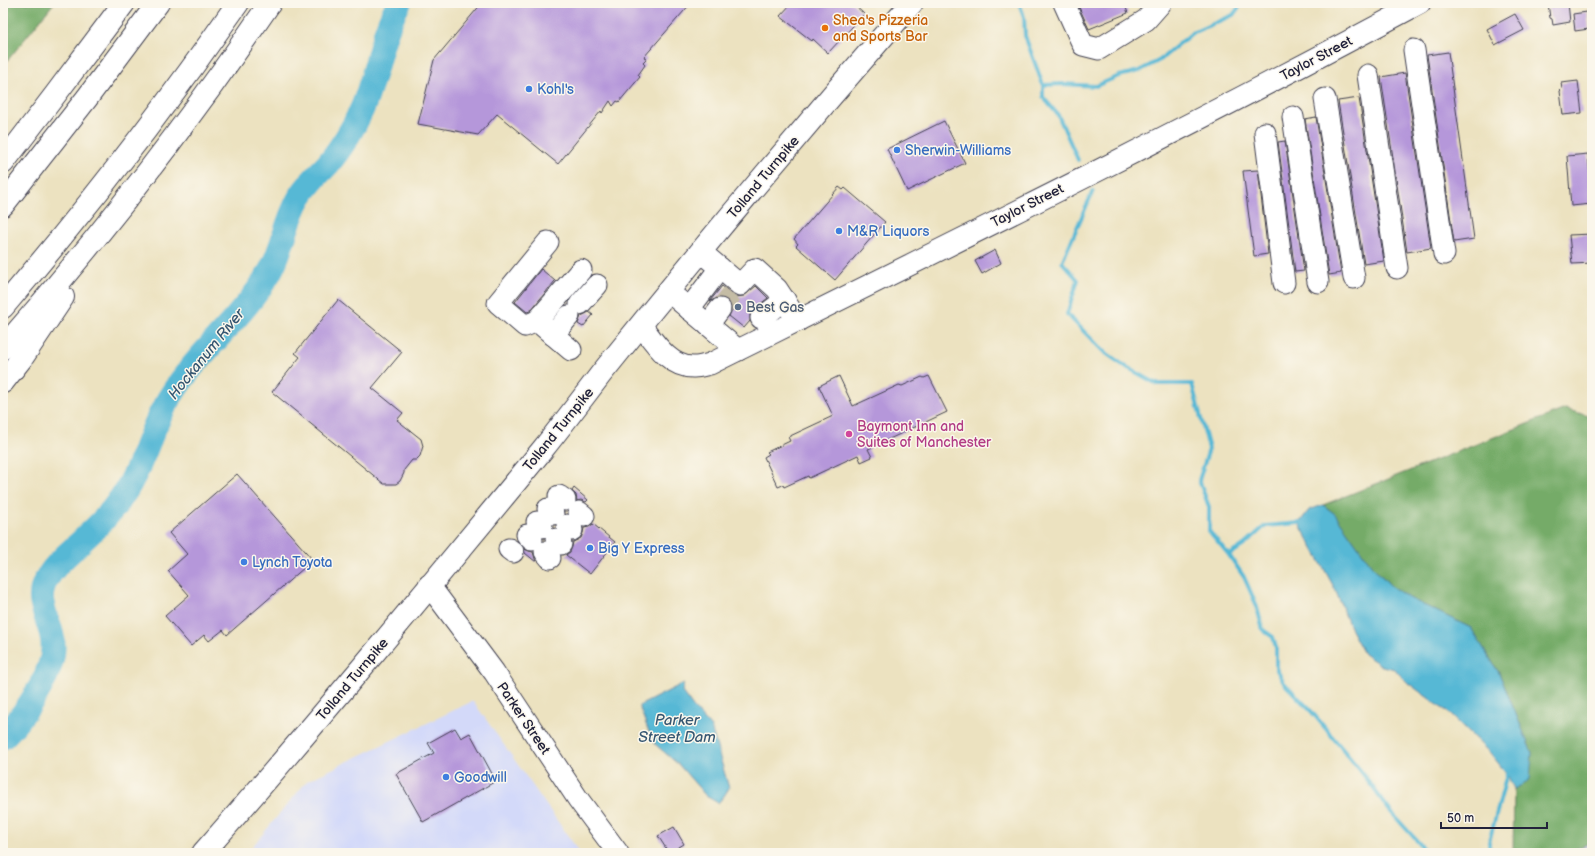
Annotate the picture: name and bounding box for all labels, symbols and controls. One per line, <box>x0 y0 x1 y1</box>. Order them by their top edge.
place label: Shea's Pizzeria and Sports Bar <box>833 12 928 45</box>
marker: Shea's Pizzeria and Sports Bar <box>820 23 830 33</box>
street label: Taylor Street <box>1277 32 1356 85</box>
place label: Kohl's <box>537 81 574 98</box>
marker: Kohl's <box>524 84 534 94</box>
street label: Tolland Turnpike <box>724 133 803 222</box>
place label: Sherwin-Williams <box>905 142 1011 159</box>
marker: Sherwin-Williams <box>892 145 902 155</box>
street label: Taylor Street <box>988 180 1067 231</box>
place label: M&R Liquors <box>847 223 929 240</box>
marker: M&R Liquors <box>834 226 844 236</box>
place label: Best Gas <box>746 299 804 316</box>
marker: Best Gas <box>733 302 743 312</box>
water label: Hockanum River <box>164 304 250 403</box>
street label: Tolland Turnpike <box>519 384 597 475</box>
place label: Baymont Inn and Suites of Manchester <box>857 418 992 451</box>
marker: Baymont Inn and Suites of Manchester <box>844 429 854 439</box>
place label: Big Y Express <box>598 540 685 557</box>
marker: Big Y Express <box>585 543 595 553</box>
place label: Lynch Toyota <box>252 554 333 571</box>
marker: Lynch Toyota <box>239 557 249 567</box>
street label: Tolland Turnpike <box>313 635 392 724</box>
street label: Parker Street <box>493 679 554 758</box>
water label: Parker Street Dam <box>638 711 716 747</box>
place label: Goodwill <box>454 769 507 786</box>
marker: Goodwill <box>441 772 451 782</box>
scale bar <box>1441 804 1547 830</box>
text: 50 m <box>1447 811 1474 826</box>

